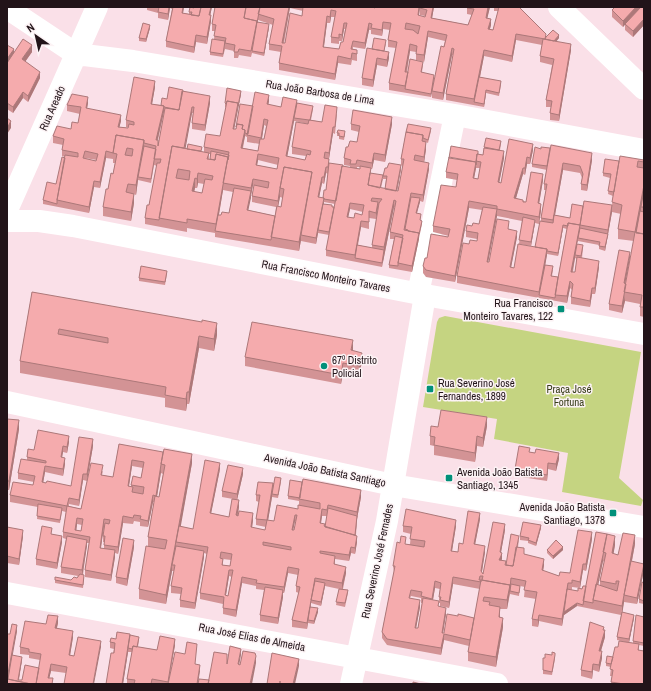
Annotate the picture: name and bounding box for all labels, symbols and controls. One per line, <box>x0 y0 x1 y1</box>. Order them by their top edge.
north arrow <box>16 16 56 56</box>
text: N <box>24 20 37 35</box>
street label: Rua João Barbosa de Lima <box>265 76 375 108</box>
street label: Rua Areado <box>36 83 68 133</box>
street label: Rua Francisco Monteiro Tavares <box>260 257 392 295</box>
place label: Rua Francisco Monteiro Tavares, 122 <box>463 296 553 323</box>
marker: Rua Francisco Monteiro Tavares, 122 <box>556 304 566 314</box>
place label: 67º Distrito Policial <box>332 353 377 380</box>
marker: 67º Distrito Policial <box>319 361 329 371</box>
place label: Rua Severino José Fernandes, 1899 <box>438 376 515 403</box>
park label: Praça José Fortuna <box>546 382 592 409</box>
marker: Rua Severino José Fernandes, 1899 <box>425 384 435 394</box>
street label: Avenida João Batista Santiago <box>262 450 387 490</box>
place label: Avenida João Batista Santiago, 1345 <box>456 465 543 492</box>
marker: Avenida João Batista Santiago, 1345 <box>444 473 454 483</box>
place label: Avenida João Batista Santiago, 1378 <box>518 500 605 527</box>
street label: Rua Severino José Fernades <box>358 502 396 620</box>
marker: Avenida João Batista Santiago, 1378 <box>608 508 618 518</box>
street label: Rua José Elias de Almeida <box>198 620 306 654</box>

